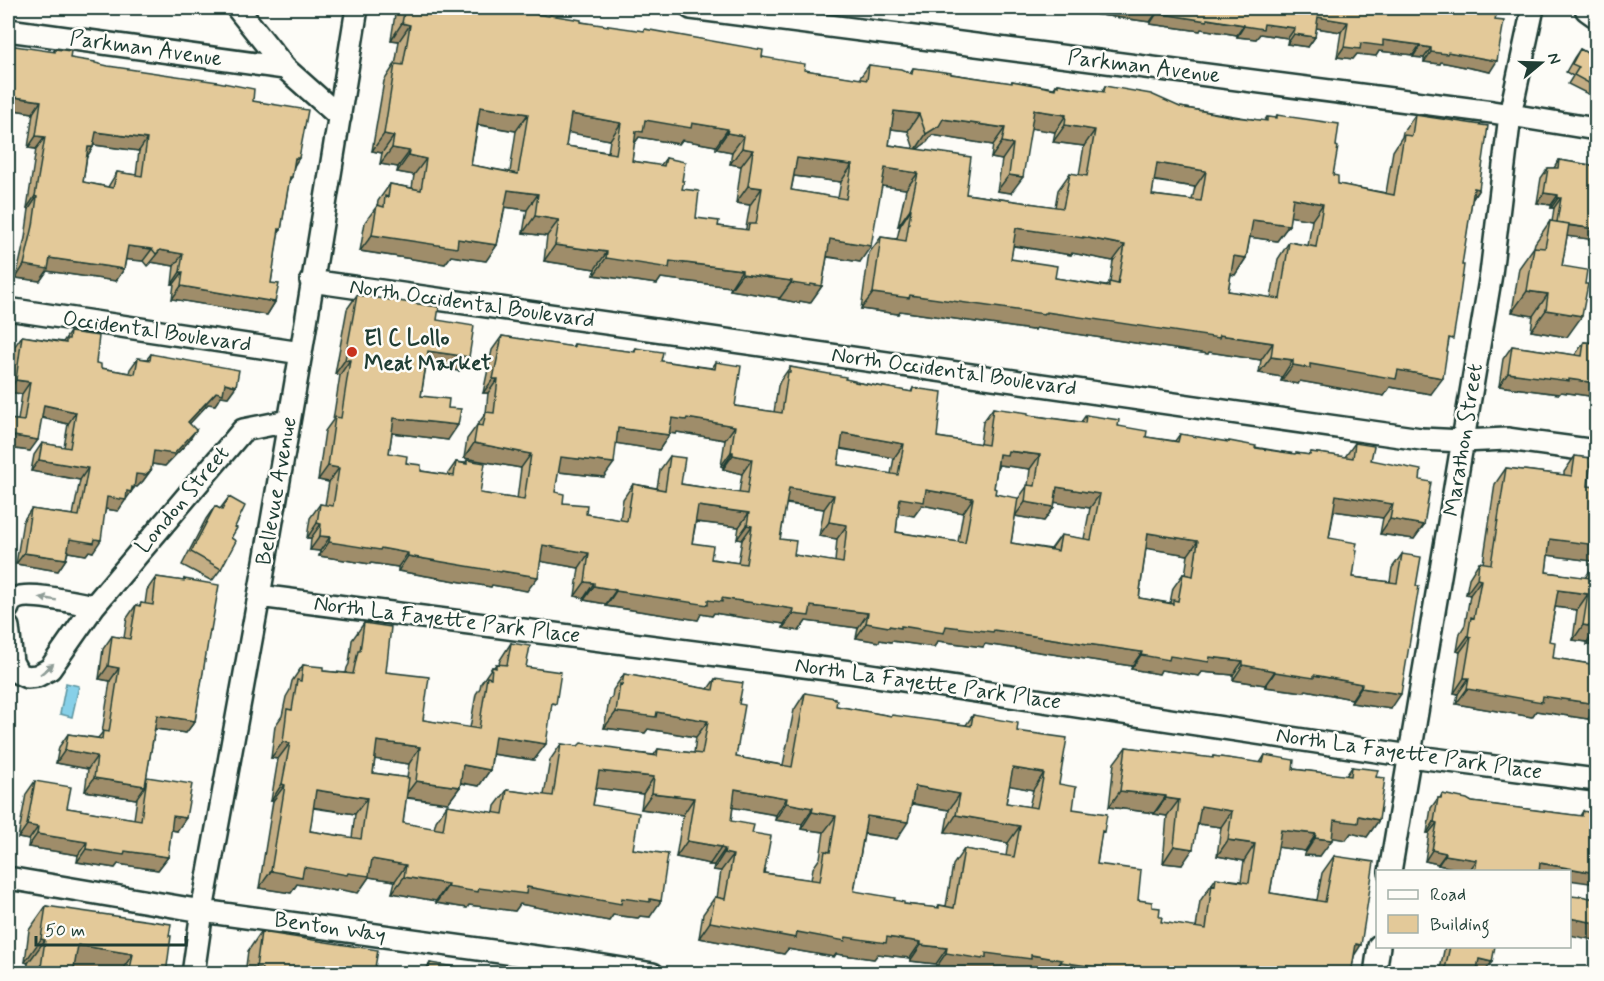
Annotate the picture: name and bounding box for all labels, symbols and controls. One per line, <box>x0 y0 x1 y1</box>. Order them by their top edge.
street label: Parkman Avenue <box>68 24 224 74</box>
north arrow <box>1511 33 1571 93</box>
street label: Parkman Avenue <box>1066 44 1222 90</box>
text: N <box>1542 50 1565 67</box>
street label: North Occidental Boulevard <box>348 273 596 335</box>
street label: Occidental Boulevard <box>61 305 253 359</box>
place label: El C Lollo Meat Market <box>364 325 492 378</box>
street label: North Occidental Boulevard <box>830 341 1078 403</box>
marker: El C Lollo Meat Market <box>345 345 359 359</box>
street label: Marathon Street <box>1438 362 1490 518</box>
street label: Bellevue Avenue <box>250 415 304 567</box>
street label: London Street <box>130 440 236 560</box>
street label: North La Fayette Park Place <box>312 590 582 650</box>
one-way arrow <box>38 594 57 603</box>
street label: North La Fayette Park Place <box>793 651 1063 717</box>
one-way arrow <box>39 662 55 675</box>
street label: North La Fayette Park Place <box>1274 721 1544 787</box>
legend <box>1376 870 1571 948</box>
text: Road <box>1430 883 1466 907</box>
street label: Benton Way <box>272 906 388 950</box>
scale bar <box>36 909 186 947</box>
text: Building <box>1430 913 1490 939</box>
text: 50 m <box>45 919 85 943</box>

